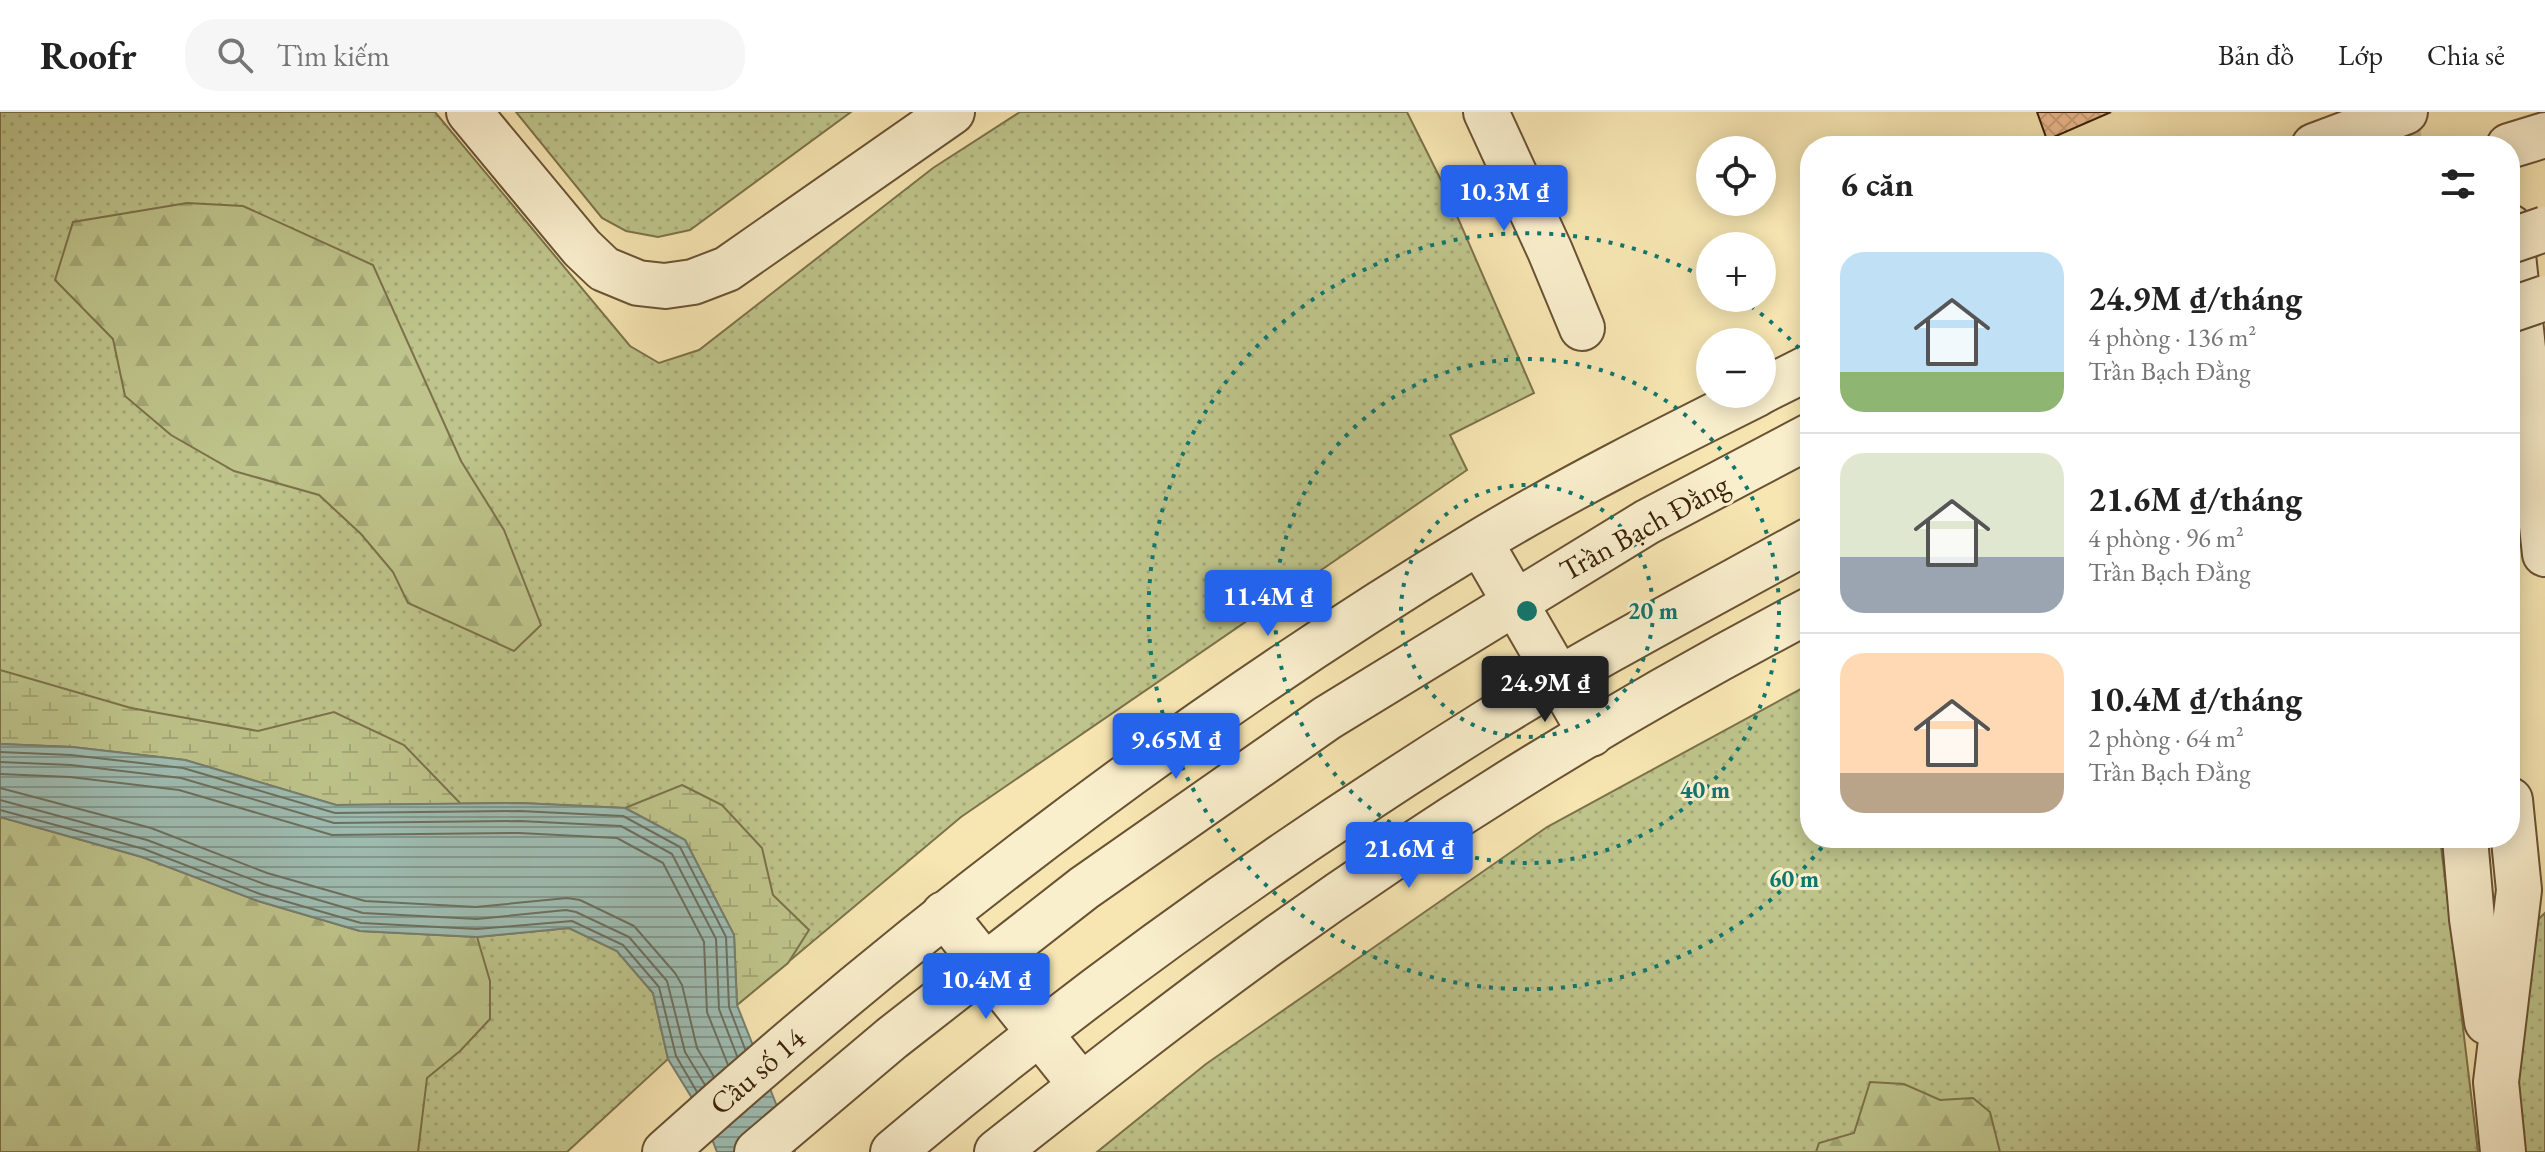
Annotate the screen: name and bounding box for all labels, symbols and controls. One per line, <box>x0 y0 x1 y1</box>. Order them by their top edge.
search box <box>185 19 745 91</box>
text: Roofr <box>40 31 137 80</box>
icon: search <box>213 33 257 77</box>
text: Tìm kiếm <box>277 36 390 75</box>
text: Bản đồ <box>2218 37 2294 73</box>
text: Lớp <box>2338 37 2383 73</box>
text: Chia sẻ <box>2427 37 2505 73</box>
map controls <box>1696 136 1776 408</box>
button: locate <box>1696 136 1776 216</box>
text: 6 căn <box>1840 162 1914 206</box>
icon: filters <box>2436 162 2480 206</box>
pin: 10.3M ₫ <box>1430 165 1578 233</box>
text: 10.3M ₫ <box>1459 174 1549 208</box>
button: + <box>1696 232 1776 312</box>
text: 24.9M ₫/tháng <box>2088 276 2302 320</box>
icon: home <box>1904 284 2000 380</box>
text: 4 phòng · 136 m² <box>2088 320 2256 354</box>
button: − <box>1696 328 1776 408</box>
text: Trần Bạch Đằng <box>2088 354 2251 388</box>
street label: Trần Bạch Đằng <box>1552 464 1736 590</box>
text: 21.6M ₫/tháng <box>2088 477 2302 521</box>
icon: home <box>1904 485 2000 581</box>
text: 4 phòng · 96 m² <box>2088 521 2244 555</box>
text: Trần Bạch Đằng <box>2088 555 2251 589</box>
pin: 11.4M ₫ <box>1194 570 1342 638</box>
text: 11.4M ₫ <box>1223 579 1313 613</box>
text: 20 m <box>1628 595 1678 626</box>
centre of rings <box>1513 597 1541 625</box>
pin: 24.9M ₫ <box>1471 656 1619 724</box>
text: 24.9M ₫ <box>1500 665 1590 699</box>
text: 10.4M ₫/tháng <box>2088 677 2302 721</box>
icon: home <box>1904 685 2000 781</box>
pin: 9.65M ₫ <box>1102 713 1250 781</box>
text: 2 phòng · 64 m² <box>2088 721 2244 755</box>
text: 9.65M ₫ <box>1131 722 1221 756</box>
text: Trần Bạch Đằng <box>2088 755 2251 789</box>
text: 40 m <box>1680 774 1730 805</box>
pin: 21.6M ₫ <box>1335 822 1483 890</box>
text: 21.6M ₫ <box>1364 831 1454 865</box>
text: 60 m <box>1769 863 1819 894</box>
pin: 10.4M ₫ <box>912 953 1060 1021</box>
text: 10.4M ₫ <box>941 962 1031 996</box>
street label: Cầu số 14 <box>701 1018 813 1123</box>

